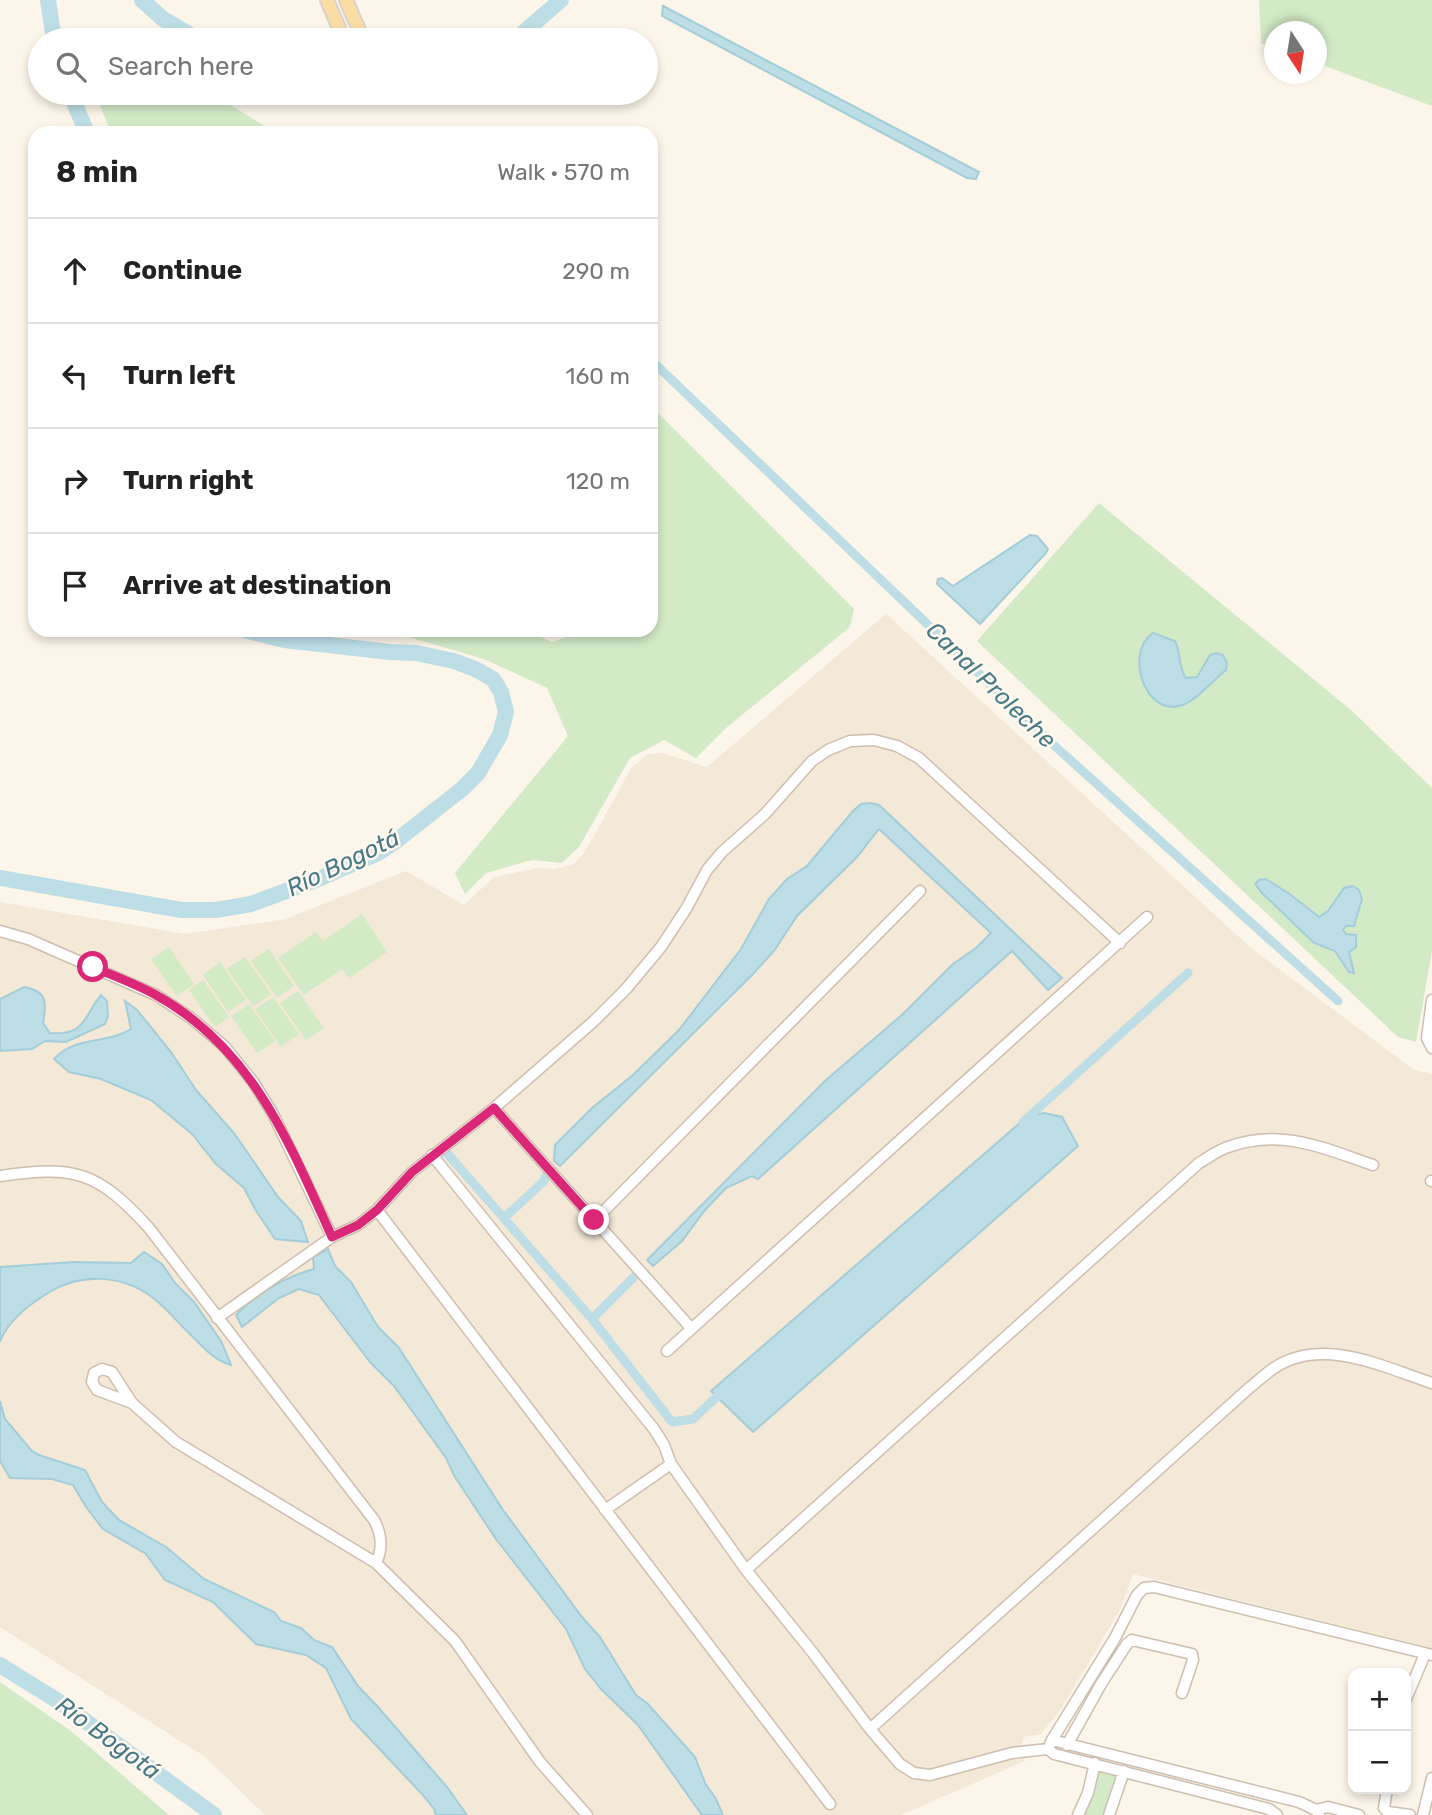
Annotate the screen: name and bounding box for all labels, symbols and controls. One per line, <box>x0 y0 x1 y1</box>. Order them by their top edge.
north arrow <box>1264 21 1327 84</box>
search box <box>28 28 658 105</box>
icon: search <box>52 48 90 86</box>
text: Search here <box>108 51 254 82</box>
text: 8 min <box>56 154 138 190</box>
text: Walk · 570 m <box>497 158 630 186</box>
icon: ahead <box>56 252 94 290</box>
text: Continue <box>123 255 242 286</box>
text: 290 m <box>562 257 630 285</box>
icon: left <box>56 357 94 395</box>
text: Turn left <box>123 360 235 391</box>
text: 160 m <box>566 362 630 390</box>
icon: right <box>56 462 94 500</box>
text: Turn right <box>123 465 253 496</box>
text: 120 m <box>566 467 630 495</box>
icon: arrive <box>56 567 94 605</box>
text: Arrive at destination <box>123 570 391 601</box>
water label: Canal Proleche <box>920 616 1062 754</box>
water label: Río Bogotá <box>282 824 404 902</box>
route start <box>77 951 108 982</box>
route end <box>578 1204 609 1235</box>
map controls <box>1348 1668 1411 1794</box>
button: + <box>1348 1668 1411 1731</box>
water label: Río Bogotá <box>50 1691 166 1785</box>
button: − <box>1348 1731 1411 1794</box>

